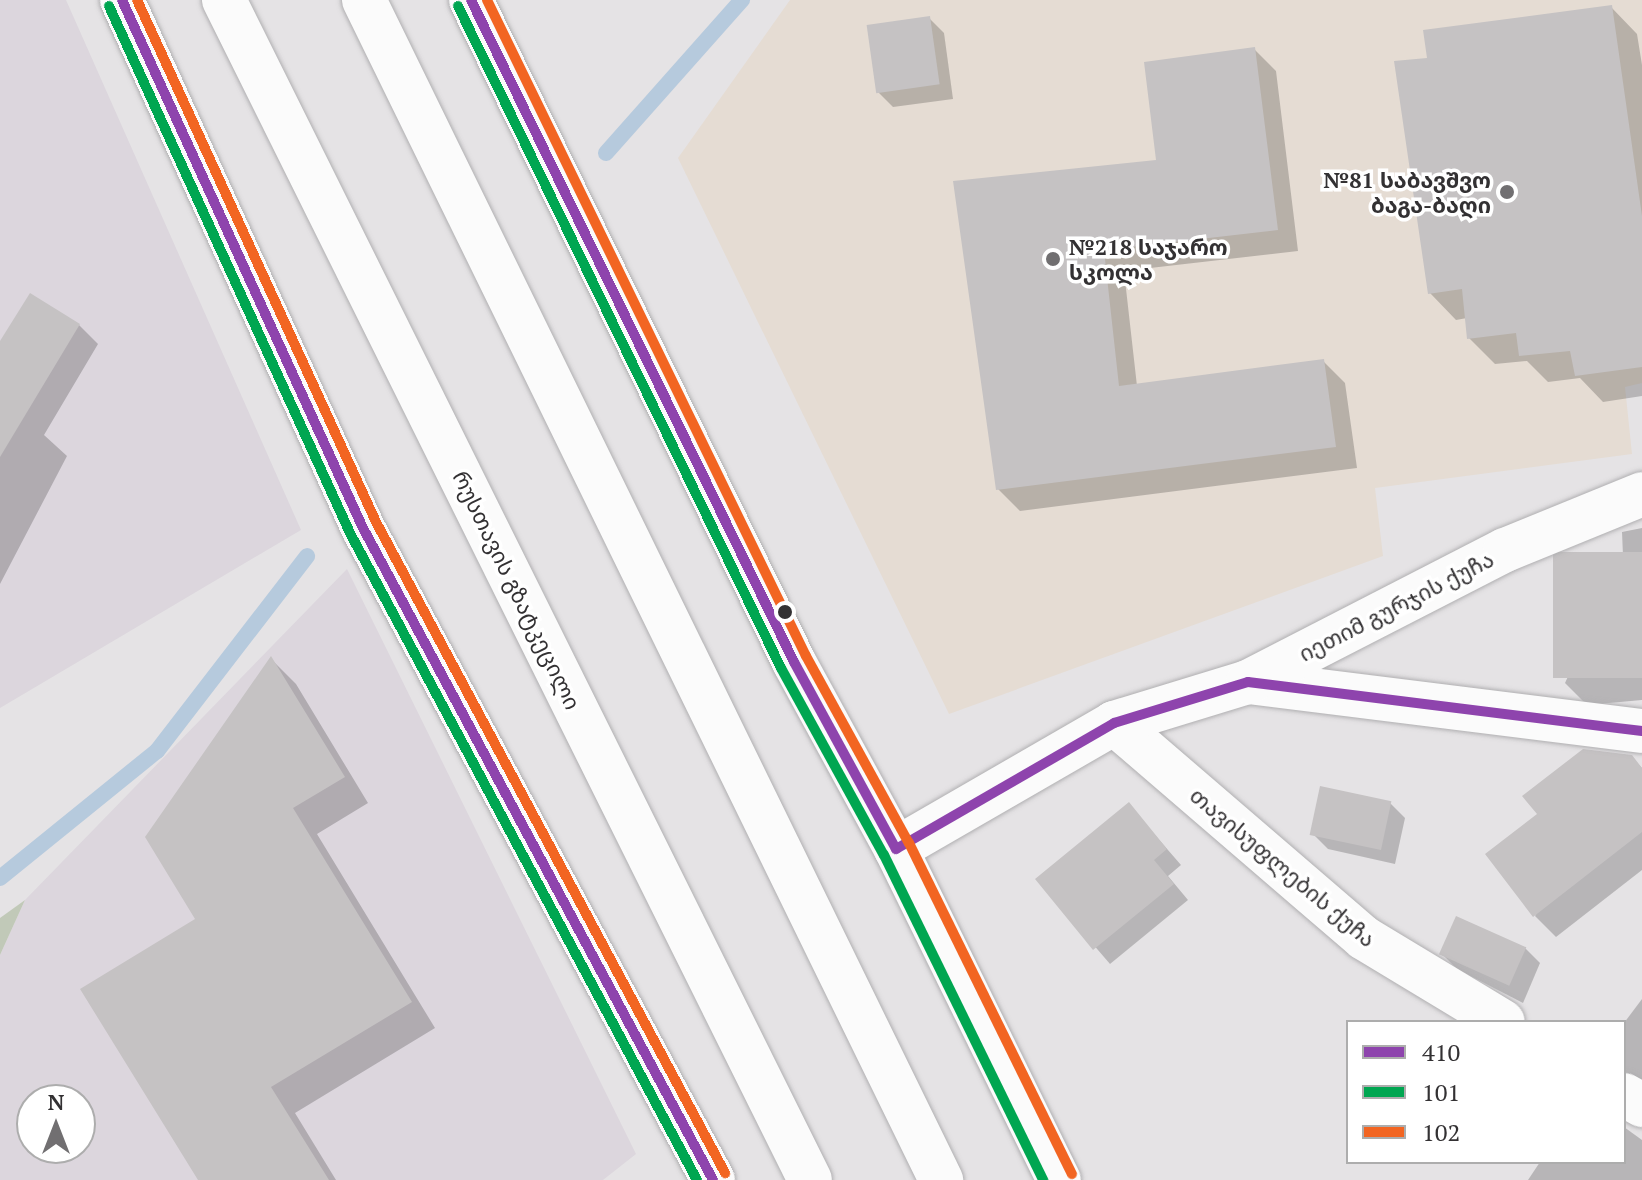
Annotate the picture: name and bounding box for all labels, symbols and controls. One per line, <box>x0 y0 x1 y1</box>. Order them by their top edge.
place label: №81 საბავშვო ბაგა-ბაღი <box>1323 166 1491 218</box>
marker: №81 საბავშვო ბაგა-ბაღი <box>1498 183 1516 201</box>
place label: №218 საჯარო სკოლა <box>1069 233 1228 284</box>
marker: №218 საჯარო სკოლა <box>1044 250 1062 268</box>
street label: რუსთავის გზატკეცილი <box>448 466 586 714</box>
street label: იეთიმ გურჯის ქუჩა <box>1294 545 1498 667</box>
unlabelled marker <box>777 604 793 620</box>
street label: თავისუფლების ქუჩა <box>1185 782 1381 952</box>
legend <box>1346 1020 1626 1164</box>
text: 410 <box>1422 1036 1460 1068</box>
text: 101 <box>1422 1076 1460 1108</box>
north arrow <box>16 1084 96 1164</box>
text: N <box>48 1087 64 1116</box>
text: 102 <box>1422 1116 1460 1148</box>

